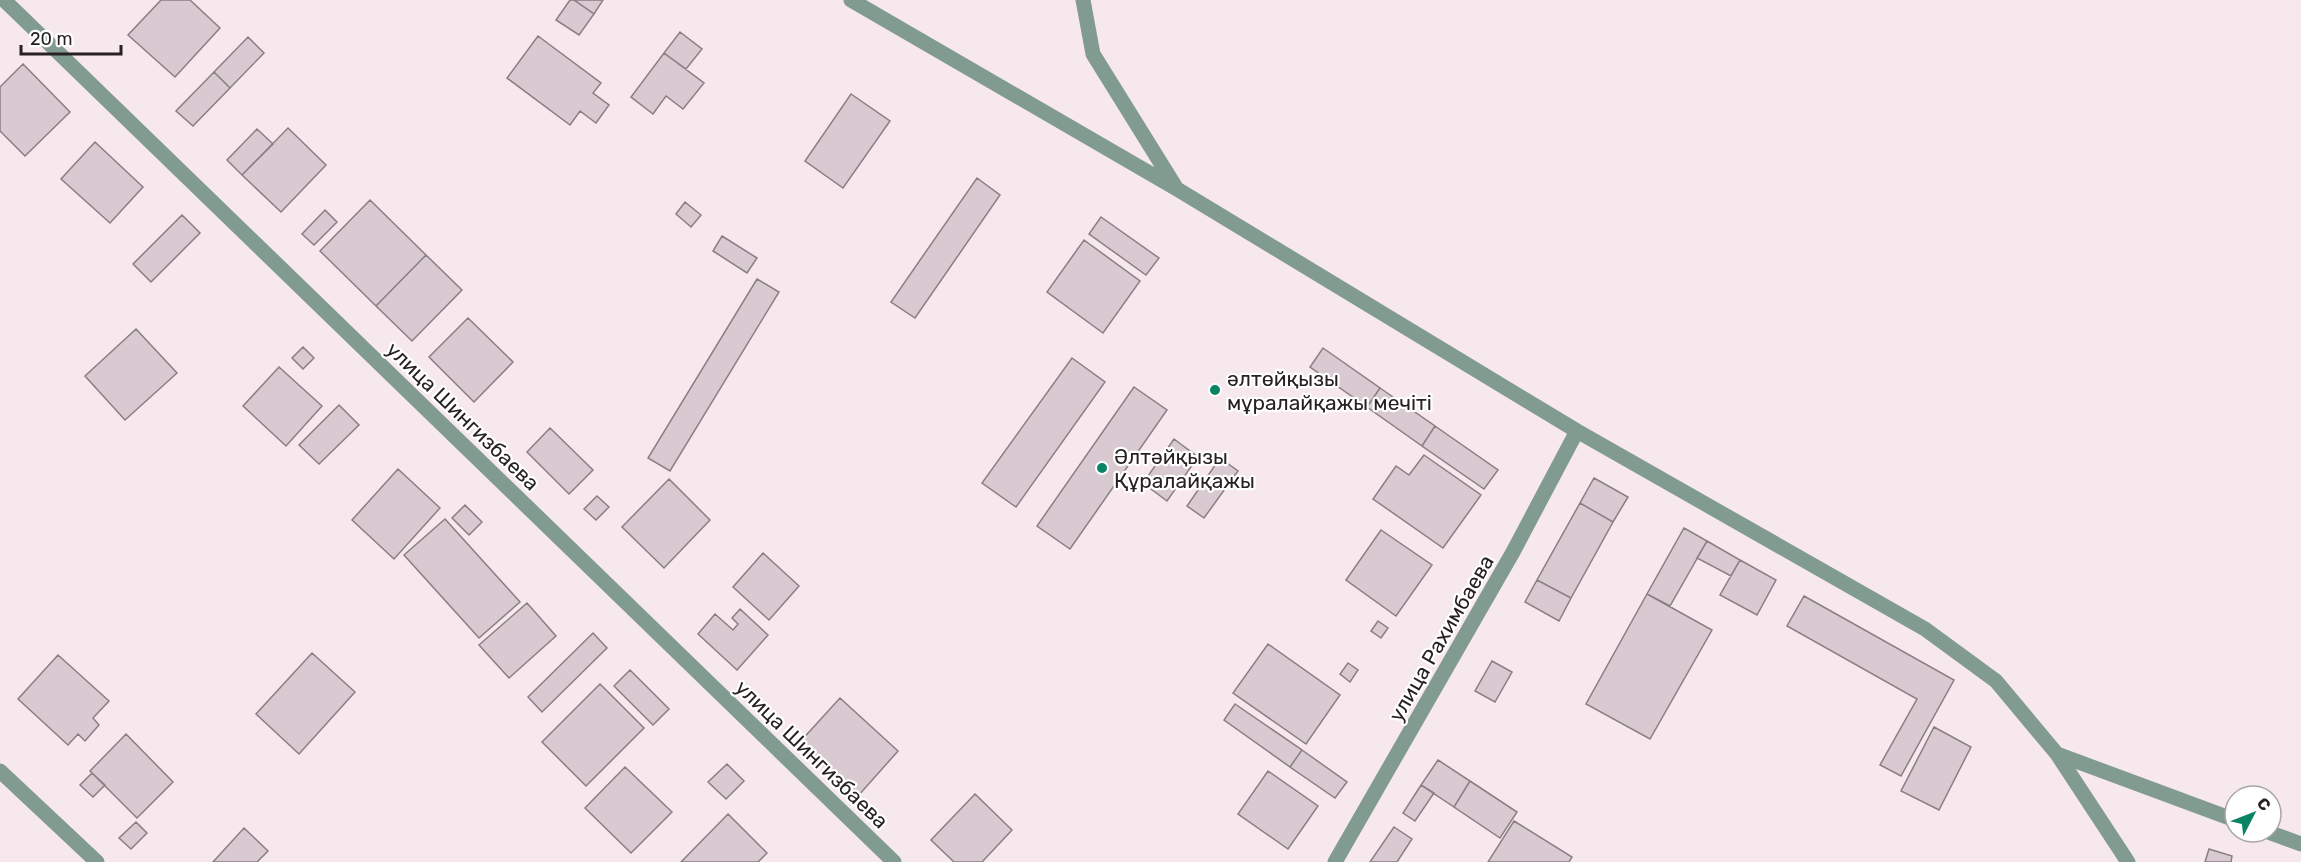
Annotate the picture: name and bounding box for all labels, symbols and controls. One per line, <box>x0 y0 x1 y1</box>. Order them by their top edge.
scale bar <box>21 18 122 56</box>
text: 20 m <box>30 28 72 50</box>
street label: улица Шингизбаева <box>381 337 545 495</box>
place label: әлтөйқызы мұралайқажы мечіті <box>1227 366 1432 415</box>
marker: әлтөйқызы мұралайқажы мечіті <box>1208 383 1222 397</box>
place label: Әлтәйқызы Құралайқажы <box>1114 444 1255 493</box>
marker: Әлтәйқызы Құралайқажы <box>1095 461 1109 475</box>
street label: улица Рахимбаева <box>1383 550 1499 726</box>
street label: улица Шингизбаева <box>730 675 894 833</box>
north arrow <box>2223 784 2283 844</box>
text: С <box>2253 794 2275 815</box>

